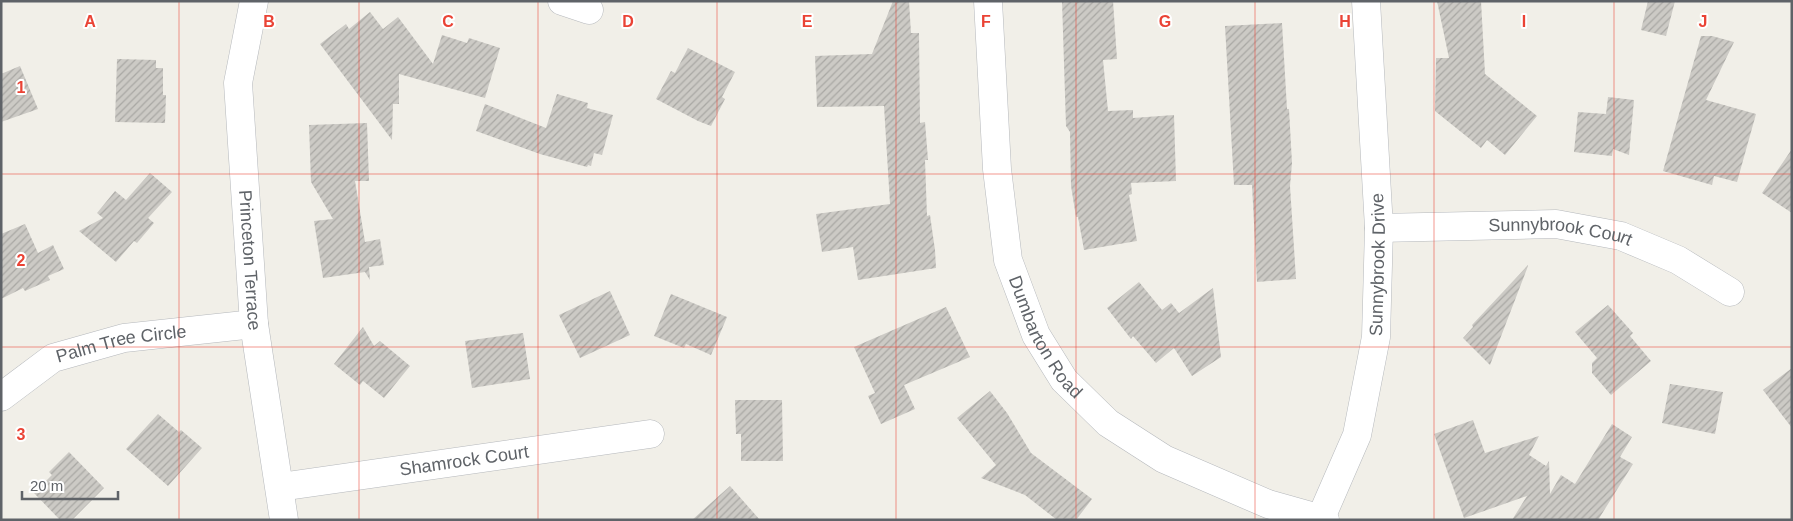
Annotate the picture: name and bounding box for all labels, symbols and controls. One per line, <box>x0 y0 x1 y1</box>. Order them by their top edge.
text: A <box>84 13 96 30</box>
text: B <box>263 13 275 30</box>
text: C <box>442 13 454 30</box>
text: D <box>622 13 634 30</box>
text: E <box>802 13 813 30</box>
text: F <box>981 13 991 30</box>
text: G <box>1159 13 1171 30</box>
text: H <box>1339 13 1351 30</box>
text: I <box>1522 13 1526 30</box>
text: J <box>1699 13 1707 30</box>
text: 1 <box>17 79 26 96</box>
street label: Princeton Terrace <box>235 189 265 332</box>
street label: Sunnybrook Drive <box>1366 192 1389 336</box>
street label: Sunnybrook Court <box>1488 214 1635 250</box>
text: 2 <box>17 252 26 269</box>
street label: Dumbarton Road <box>1005 273 1086 402</box>
street label: Palm Tree Circle <box>54 321 188 367</box>
text: 3 <box>17 426 26 443</box>
street label: Shamrock Court <box>398 442 530 480</box>
scale bar <box>22 468 119 500</box>
text: 20 m <box>30 477 63 494</box>

